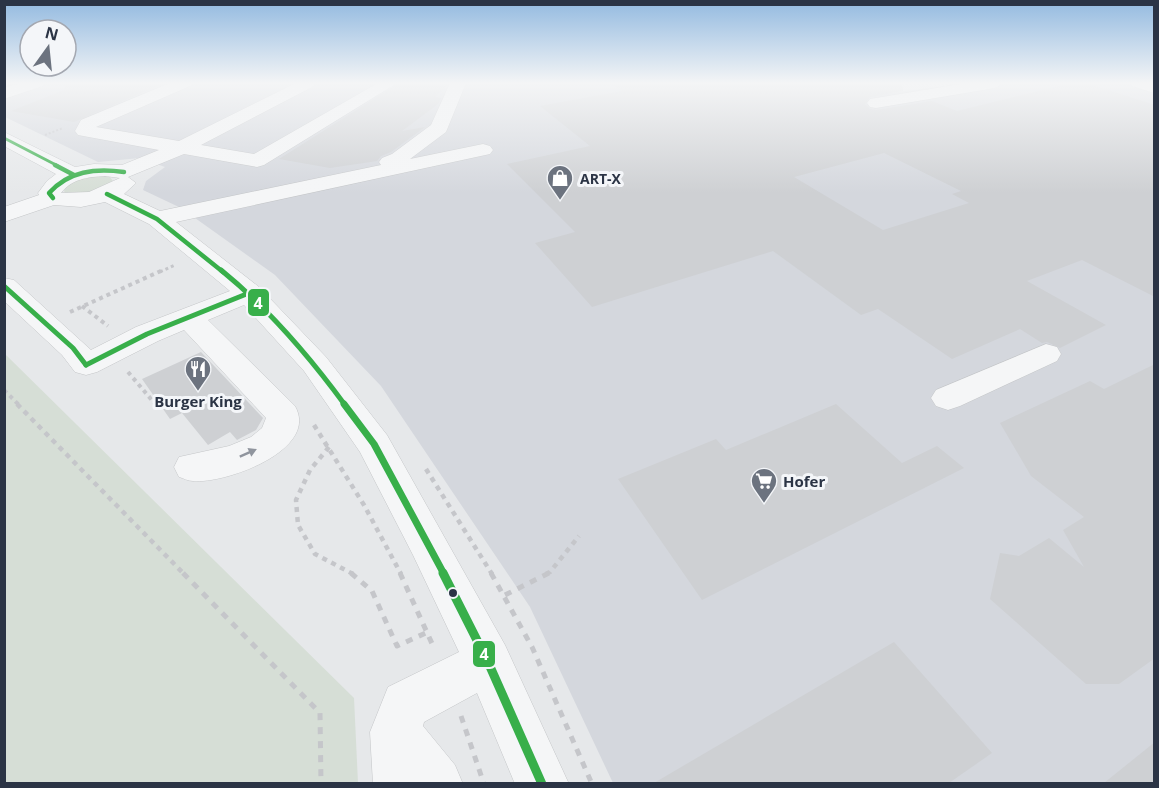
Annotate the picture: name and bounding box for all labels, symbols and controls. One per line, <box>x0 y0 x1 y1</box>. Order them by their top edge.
north arrow <box>18 18 78 78</box>
text: N <box>43 21 61 46</box>
shop icon: ART-X <box>545 163 575 201</box>
place label: ART-X <box>580 169 622 188</box>
line badge: 4 <box>247 288 270 317</box>
text: 4 <box>253 292 263 314</box>
restaurant icon: Burger King <box>183 354 213 392</box>
place label: Burger King <box>154 391 242 411</box>
one-way arrow <box>240 448 258 458</box>
supermarket icon: Hofer <box>749 466 779 504</box>
place label: Hofer <box>783 471 825 491</box>
unlabelled marker <box>447 587 459 599</box>
line badge: 4 <box>472 640 496 668</box>
text: 4 <box>479 643 489 665</box>

